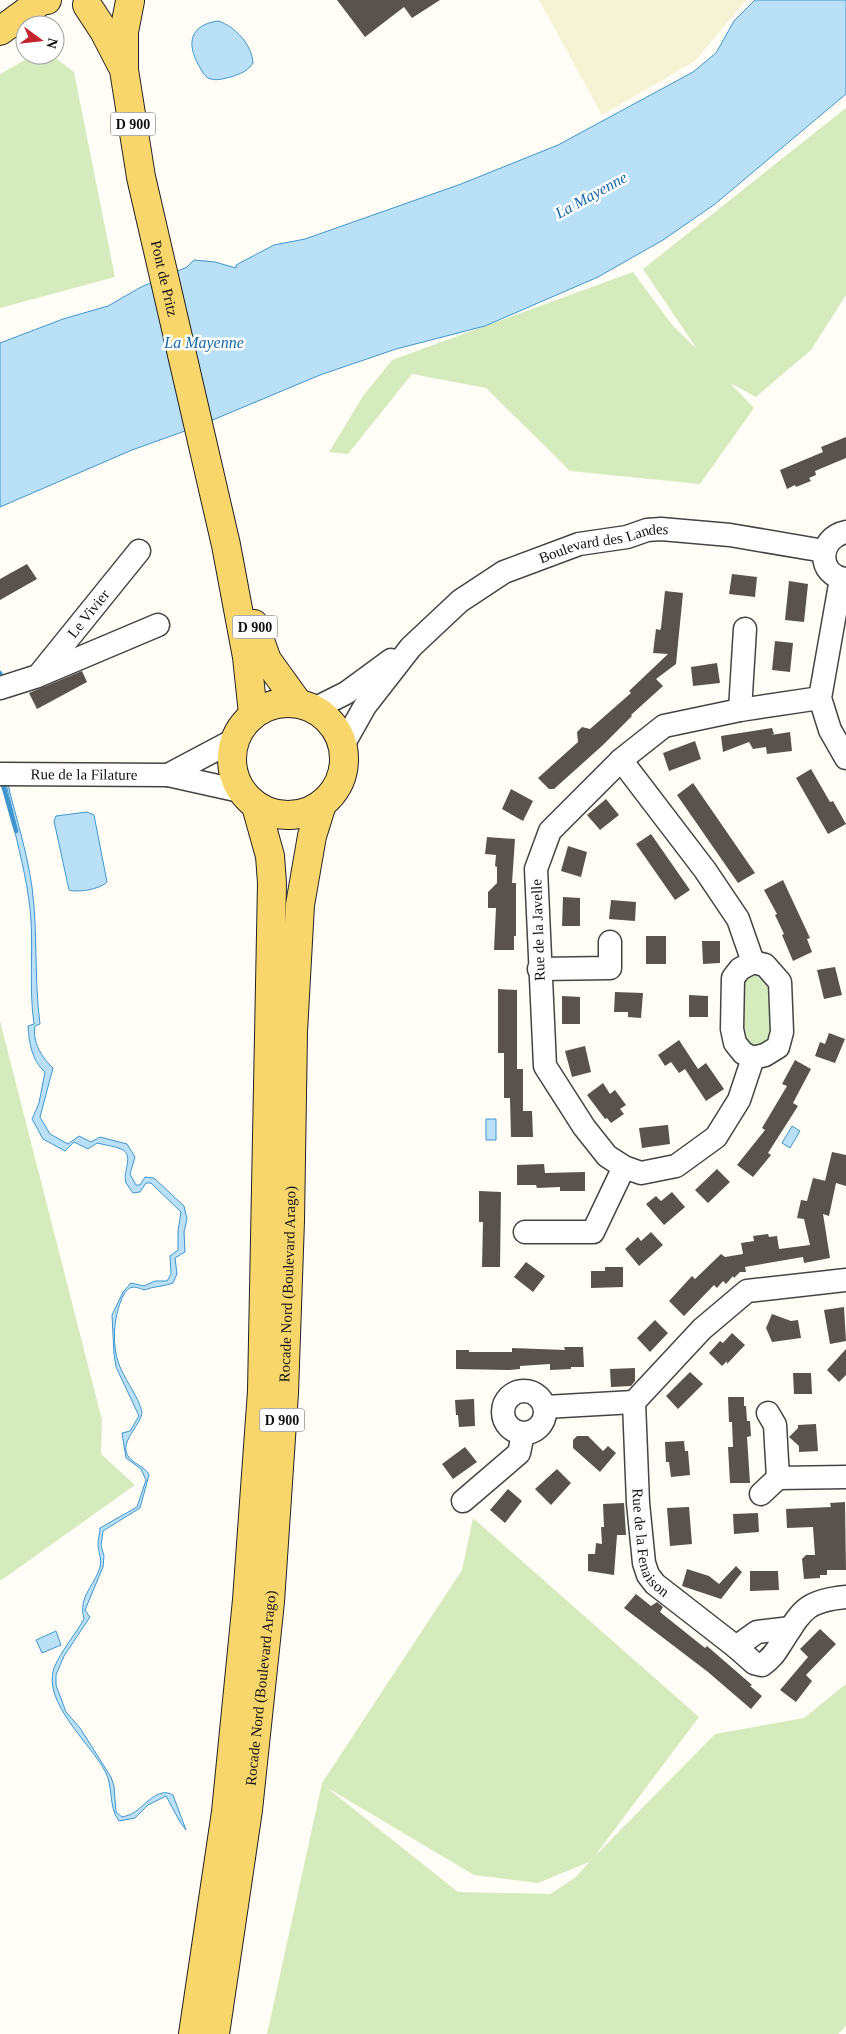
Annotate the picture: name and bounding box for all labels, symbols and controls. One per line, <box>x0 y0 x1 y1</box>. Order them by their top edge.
north arrow <box>15 15 65 65</box>
text: N <box>44 36 61 50</box>
road number: D 900 <box>110 112 156 136</box>
water label: La Mayenne <box>551 168 630 223</box>
street label: Pont de Pritz <box>148 239 181 318</box>
water label: La Mayenne <box>163 334 244 352</box>
street label: Boulevard des Landes <box>537 521 669 566</box>
street label: Le Vivier <box>64 587 112 641</box>
road number: D 900 <box>232 616 278 638</box>
street label: Rue de la Filature <box>30 766 138 783</box>
street label: Rue de la Javelle <box>528 878 548 981</box>
street label: Rocade Nord (Boulevard Arago) <box>276 1186 300 1383</box>
road number: D 900 <box>260 1408 304 1432</box>
street label: Rue de la Fenaison <box>629 1488 673 1600</box>
street label: Rocade Nord (Boulevard Arago) <box>243 1590 280 1787</box>

